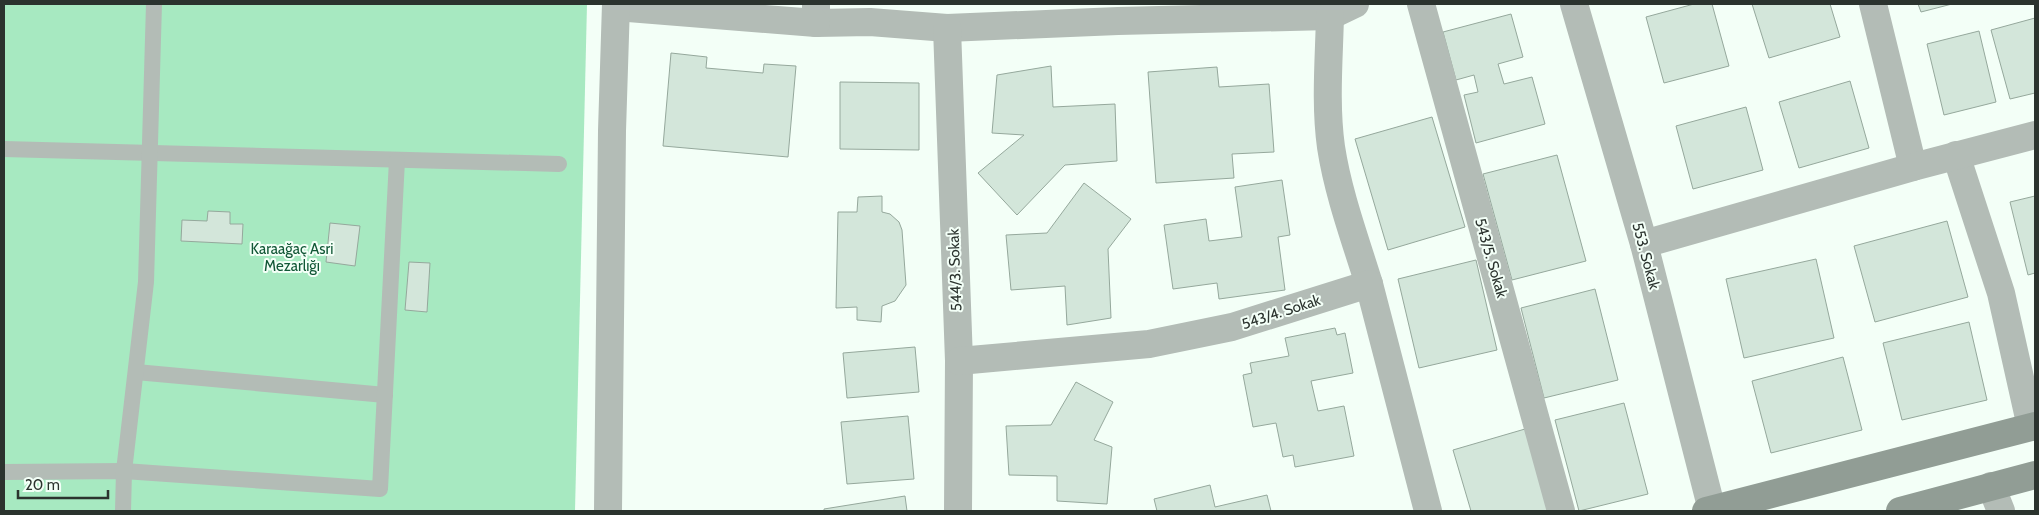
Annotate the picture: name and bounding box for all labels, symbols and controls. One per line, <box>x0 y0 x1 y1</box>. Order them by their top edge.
street label: 543/5. Sokak <box>1471 216 1511 300</box>
street label: 553. Sokak <box>1628 221 1664 292</box>
street label: 544/3. Sokak <box>945 228 965 312</box>
park label: Karaağaç Asri Mezarlığı <box>251 240 333 275</box>
street label: 543/4. Sokak <box>1239 291 1323 333</box>
scale bar <box>18 468 108 500</box>
text: 20 m <box>25 476 60 494</box>

